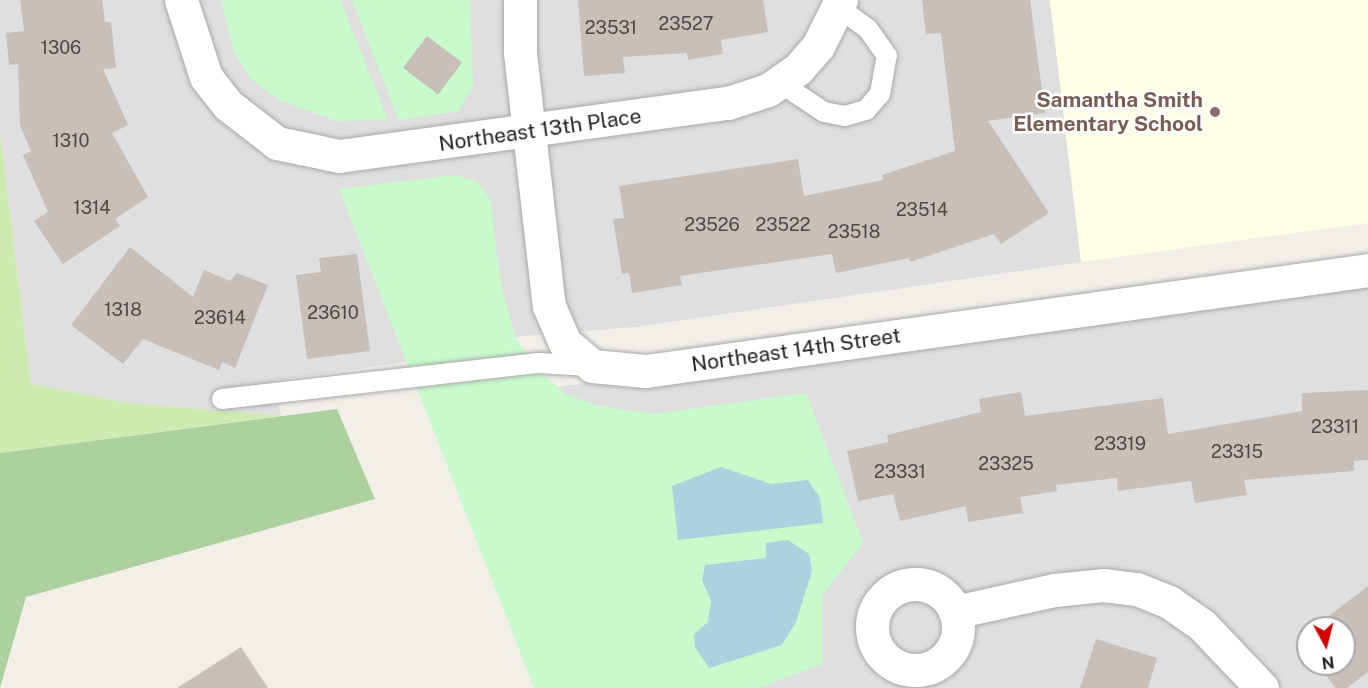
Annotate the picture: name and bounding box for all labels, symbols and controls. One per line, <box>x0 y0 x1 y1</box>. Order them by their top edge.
house number: 23527 <box>658 13 714 35</box>
house number: 23531 <box>585 17 637 39</box>
house number: 1306 <box>41 37 81 59</box>
place label: Samantha Smith Elementary School <box>1013 87 1203 137</box>
street label: Northeast 13th Place <box>437 103 643 157</box>
marker: Samantha Smith Elementary School <box>1208 105 1222 119</box>
house number: 1310 <box>52 130 90 152</box>
house number: 1314 <box>73 197 111 219</box>
house number: 23514 <box>896 199 948 221</box>
house number: 23526 <box>684 214 740 236</box>
house number: 23522 <box>755 214 811 236</box>
house number: 23518 <box>828 221 880 243</box>
house number: 1318 <box>104 299 142 321</box>
house number: 23610 <box>307 302 359 324</box>
house number: 23614 <box>194 307 246 329</box>
street label: Northeast 14th Street <box>690 323 902 377</box>
house number: 23311 <box>1311 416 1359 438</box>
house number: 23319 <box>1094 433 1146 455</box>
house number: 23315 <box>1211 441 1263 463</box>
house number: 23325 <box>978 453 1034 475</box>
house number: 23331 <box>874 461 926 483</box>
north arrow <box>1296 616 1356 676</box>
text: N <box>1321 652 1335 673</box>

